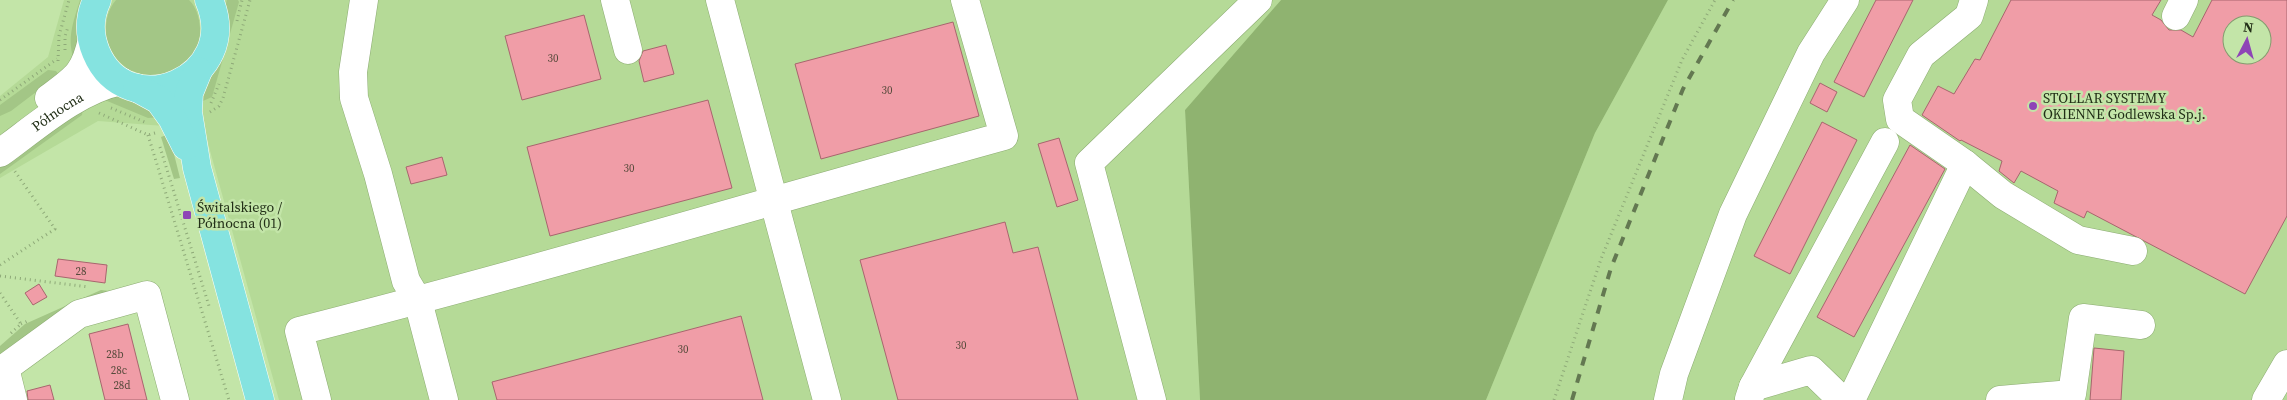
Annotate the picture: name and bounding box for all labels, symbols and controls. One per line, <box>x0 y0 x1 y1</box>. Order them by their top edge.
north arrow <box>2222 15 2272 65</box>
text: N <box>2242 17 2254 38</box>
house number: 30 <box>548 51 559 66</box>
house number: 30 <box>882 83 893 98</box>
street label: Północna <box>27 86 88 136</box>
place label: STOLLAR SYSTEMY OKIENNE Godlewska Sp.j. <box>2043 88 2206 124</box>
marker: STOLLAR SYSTEMY OKIENNE Godlewska Sp.j. <box>2027 100 2039 112</box>
house number: 30 <box>624 161 635 176</box>
place label: Świtalskiego / Północna (01) <box>197 197 283 233</box>
marker: Świtalskiego / Północna (01) <box>181 209 193 221</box>
house number: 28 <box>76 264 87 279</box>
house number: 30 <box>956 338 967 353</box>
house number: 30 <box>678 342 689 357</box>
house number: 28b <box>106 347 124 362</box>
house number: 28c <box>111 363 128 378</box>
house number: 28d <box>113 378 131 393</box>

